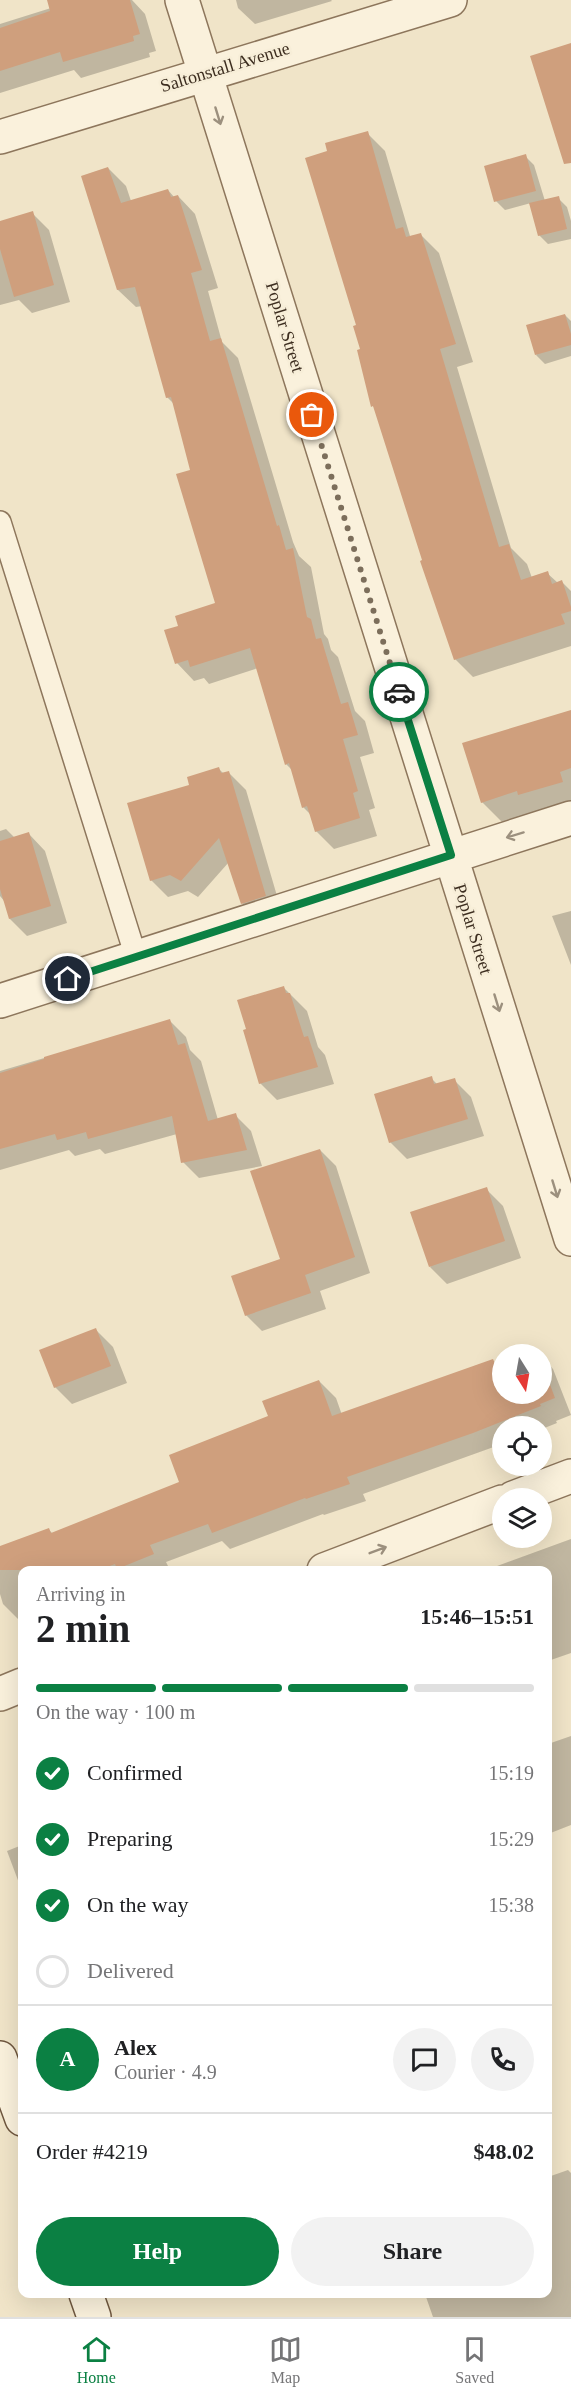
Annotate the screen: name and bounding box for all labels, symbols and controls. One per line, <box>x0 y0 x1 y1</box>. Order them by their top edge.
street label: Saltonstall Avenue <box>158 38 292 96</box>
one-way arrow <box>214 106 225 125</box>
street label: Poplar Street <box>262 279 308 375</box>
pin <box>286 389 337 440</box>
icon: bag <box>295 398 328 431</box>
courier <box>369 662 429 722</box>
icon: car <box>383 676 416 709</box>
one-way arrow <box>506 830 525 841</box>
street label: Poplar Street <box>450 881 496 977</box>
pin <box>42 953 93 1004</box>
icon: home <box>51 962 84 995</box>
one-way arrow <box>492 993 503 1012</box>
one-way arrow <box>551 1179 562 1198</box>
north arrow <box>492 1344 552 1404</box>
map controls <box>492 1344 552 1548</box>
button: locate <box>492 1416 552 1476</box>
button: layers <box>492 1488 552 1548</box>
one-way arrow <box>368 1543 387 1554</box>
text: Arriving in <box>36 1583 125 1605</box>
text: 15:46–15:51 <box>420 1604 534 1629</box>
text: 2 min <box>36 1607 130 1650</box>
text: On the way · 100 m <box>36 1701 195 1723</box>
icon: check <box>36 1757 69 1790</box>
text: Confirmed <box>87 1760 182 1785</box>
text: 15:19 <box>488 1762 534 1784</box>
icon: check <box>36 1823 69 1856</box>
text: Preparing <box>87 1826 173 1851</box>
text: 15:29 <box>488 1828 534 1850</box>
icon: check <box>36 1889 69 1922</box>
text: On the way <box>87 1892 188 1917</box>
text: 15:38 <box>488 1894 534 1916</box>
text: Delivered <box>87 1958 174 1983</box>
button: chat <box>393 2028 456 2091</box>
button: phone <box>471 2028 534 2091</box>
text: Alex <box>114 2035 157 2060</box>
text: A <box>60 2046 75 2071</box>
text: Courier · 4.9 <box>114 2061 217 2083</box>
text: Order #4219 <box>36 2139 148 2164</box>
text: $48.02 <box>474 2139 534 2164</box>
button: Help <box>36 2217 279 2286</box>
button: Share <box>291 2217 534 2286</box>
tab: Home <box>77 2333 116 2387</box>
tab: Map <box>269 2333 302 2387</box>
tab: Saved <box>455 2333 494 2387</box>

